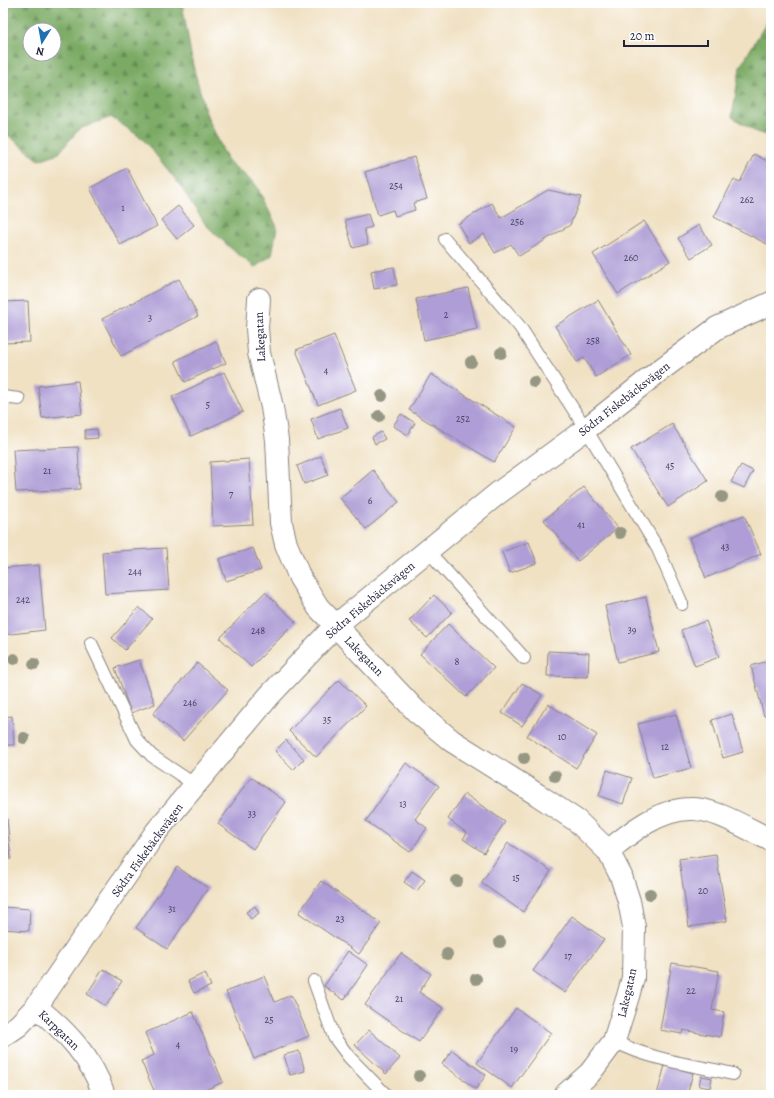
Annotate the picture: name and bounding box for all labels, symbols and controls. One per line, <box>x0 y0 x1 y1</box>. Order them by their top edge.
north arrow <box>22 22 62 62</box>
scale bar <box>624 22 708 48</box>
text: 20 m <box>630 28 654 44</box>
text: N <box>35 43 46 59</box>
house number: 254 <box>389 179 403 192</box>
house number: 262 <box>740 193 754 206</box>
house number: 1 <box>121 201 125 214</box>
house number: 256 <box>510 215 524 228</box>
house number: 260 <box>624 251 638 264</box>
house number: 2 <box>444 308 449 321</box>
house number: 3 <box>148 311 152 324</box>
street label: Lakegatan <box>251 311 269 363</box>
house number: 258 <box>586 334 600 347</box>
street label: Södra Fiskebäcksvägen <box>575 358 674 440</box>
house number: 4 <box>324 364 329 377</box>
house number: 5 <box>206 398 210 411</box>
house number: 252 <box>456 412 470 425</box>
house number: 45 <box>666 459 674 472</box>
house number: 21 <box>43 464 52 477</box>
house number: 7 <box>229 487 234 500</box>
house number: 6 <box>368 494 373 507</box>
house number: 41 <box>577 518 586 531</box>
house number: 43 <box>721 540 729 553</box>
street label: Södra Fiskebäcksvägen <box>322 557 419 642</box>
house number: 244 <box>128 565 142 578</box>
house number: 242 <box>16 593 30 606</box>
house number: 39 <box>628 623 637 636</box>
house number: 248 <box>251 624 265 637</box>
street label: Lakegatan <box>341 632 387 680</box>
house number: 8 <box>455 655 460 668</box>
house number: 246 <box>183 696 197 709</box>
house number: 35 <box>323 713 331 726</box>
house number: 10 <box>558 730 566 743</box>
house number: 12 <box>661 740 669 753</box>
house number: 13 <box>399 797 407 810</box>
street label: Södra Fiskebäcksvägen <box>107 799 187 900</box>
house number: 33 <box>248 807 256 820</box>
house number: 15 <box>512 871 520 884</box>
house number: 20 <box>698 884 708 897</box>
house number: 31 <box>168 902 176 915</box>
house number: 23 <box>336 912 344 925</box>
house number: 17 <box>564 949 573 962</box>
street label: Lakegatan <box>614 966 641 1019</box>
house number: 22 <box>686 984 696 997</box>
house number: 21 <box>395 992 404 1005</box>
street label: Karpgatan <box>35 1006 83 1054</box>
house number: 25 <box>264 1013 274 1026</box>
house number: 4 <box>176 1038 181 1051</box>
house number: 19 <box>510 1042 518 1055</box>

